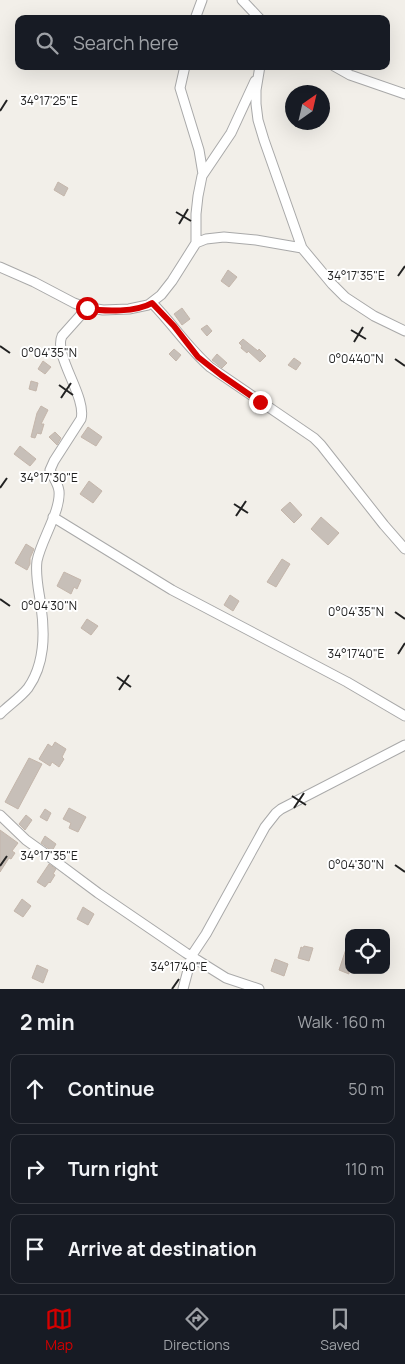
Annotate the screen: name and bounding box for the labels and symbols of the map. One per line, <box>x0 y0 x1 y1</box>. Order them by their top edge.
north arrow <box>285 85 330 130</box>
text: 34°17'25"E <box>20 92 78 109</box>
text: 34°17'35"E <box>327 267 385 284</box>
route start <box>76 297 99 320</box>
text: 0°04'35"N <box>21 344 77 361</box>
text: 0°04'40"N <box>328 350 384 367</box>
route end <box>249 391 272 414</box>
text: 34°17'30"E <box>20 469 78 486</box>
text: 0°04'30"N <box>21 597 77 614</box>
text: 0°04'35"N <box>328 603 384 620</box>
text: 34°17'40"E <box>328 645 385 662</box>
text: 34°17'35"E <box>20 847 78 864</box>
text: 0°04'30"N <box>328 856 384 873</box>
text: 34°17'40"E <box>151 958 208 975</box>

